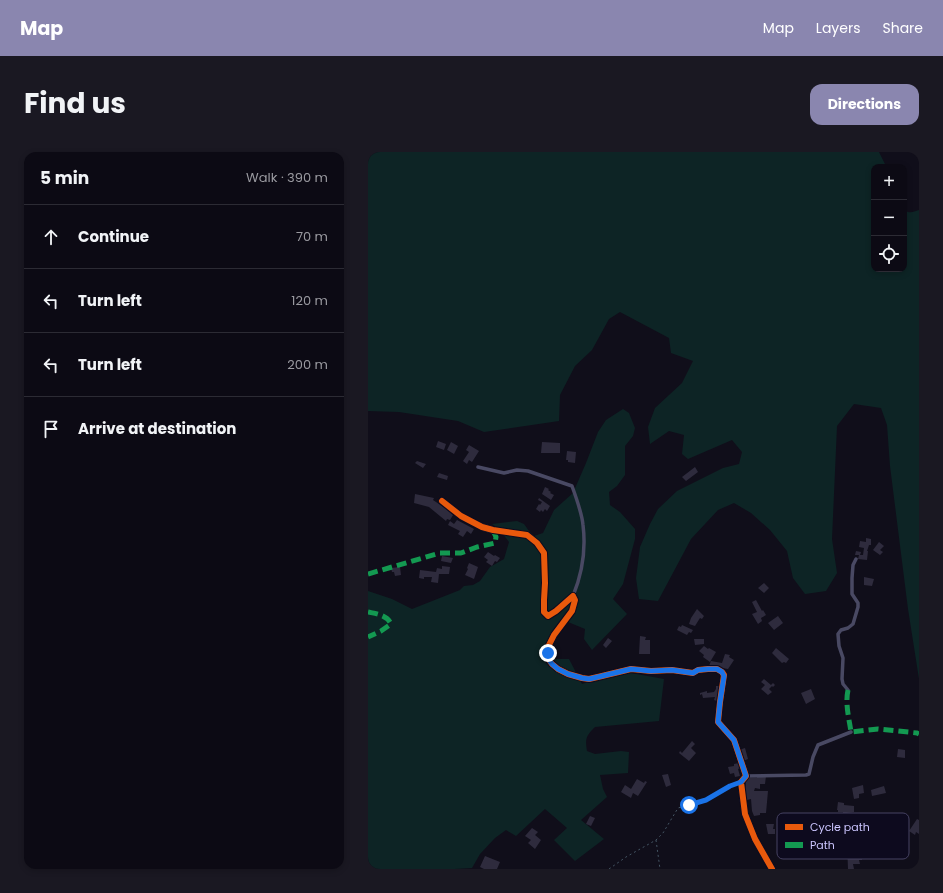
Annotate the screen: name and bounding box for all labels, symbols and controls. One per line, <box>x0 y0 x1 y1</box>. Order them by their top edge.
text: Map <box>20 15 63 42</box>
text: Map <box>763 18 794 38</box>
text: Layers <box>816 18 860 38</box>
text: Share <box>882 18 923 38</box>
text: Find us <box>24 84 126 123</box>
button: Directions <box>810 84 919 125</box>
map controls <box>871 164 907 272</box>
button: + <box>871 164 907 200</box>
text: 5 min <box>40 166 89 190</box>
text: Walk · 390 m <box>246 168 328 187</box>
button: − <box>871 200 907 236</box>
icon: ahead <box>40 226 62 248</box>
text: Continue <box>78 226 149 247</box>
text: 70 m <box>296 227 328 246</box>
button: locate <box>871 236 907 272</box>
icon: left <box>40 290 62 312</box>
text: Turn left <box>78 290 142 311</box>
text: 120 m <box>291 291 328 310</box>
icon: left <box>40 354 62 376</box>
text: Turn left <box>78 354 142 375</box>
text: 200 m <box>287 355 328 374</box>
icon: arrive <box>40 418 62 440</box>
text: Arrive at destination <box>78 418 236 439</box>
route end <box>539 644 557 662</box>
route start <box>680 796 698 814</box>
legend <box>777 813 909 859</box>
text: Cycle path <box>810 819 870 835</box>
text: Path <box>810 837 835 853</box>

